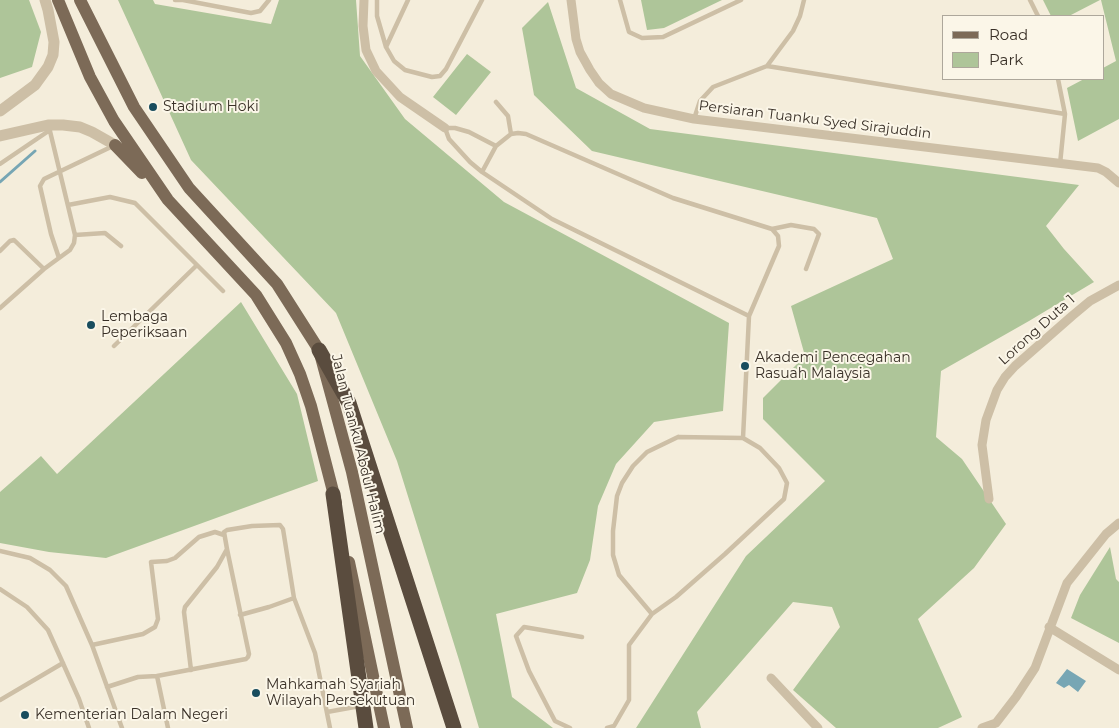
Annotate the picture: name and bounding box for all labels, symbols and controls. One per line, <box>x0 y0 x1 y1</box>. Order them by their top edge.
legend <box>942 15 1104 80</box>
text: Road <box>989 25 1028 44</box>
text: Park <box>989 50 1023 69</box>
street label: Persiaran Tuanku Syed Sirajuddin <box>698 97 932 143</box>
place label: Stadium Hoki <box>163 99 259 115</box>
marker: Stadium Hoki <box>147 101 159 113</box>
street label: Lorong Duta 1 <box>995 291 1079 369</box>
place label: Lembaga Peperiksaan <box>101 309 188 342</box>
marker: Lembaga Peperiksaan <box>85 319 97 331</box>
place label: Akademi Pencegahan Rasuah Malaysia <box>755 350 911 382</box>
street label: Jalan Tuanku Abdul Halim <box>328 352 388 536</box>
marker: Akademi Pencegahan Rasuah Malaysia <box>739 360 751 372</box>
place label: Mahkamah Syariah Wilayah Persekutuan <box>266 677 415 710</box>
marker: Mahkamah Syariah Wilayah Persekutuan <box>250 687 262 699</box>
place label: Kementerian Dalam Negeri <box>35 707 228 723</box>
marker: Kementerian Dalam Negeri <box>19 709 31 721</box>

